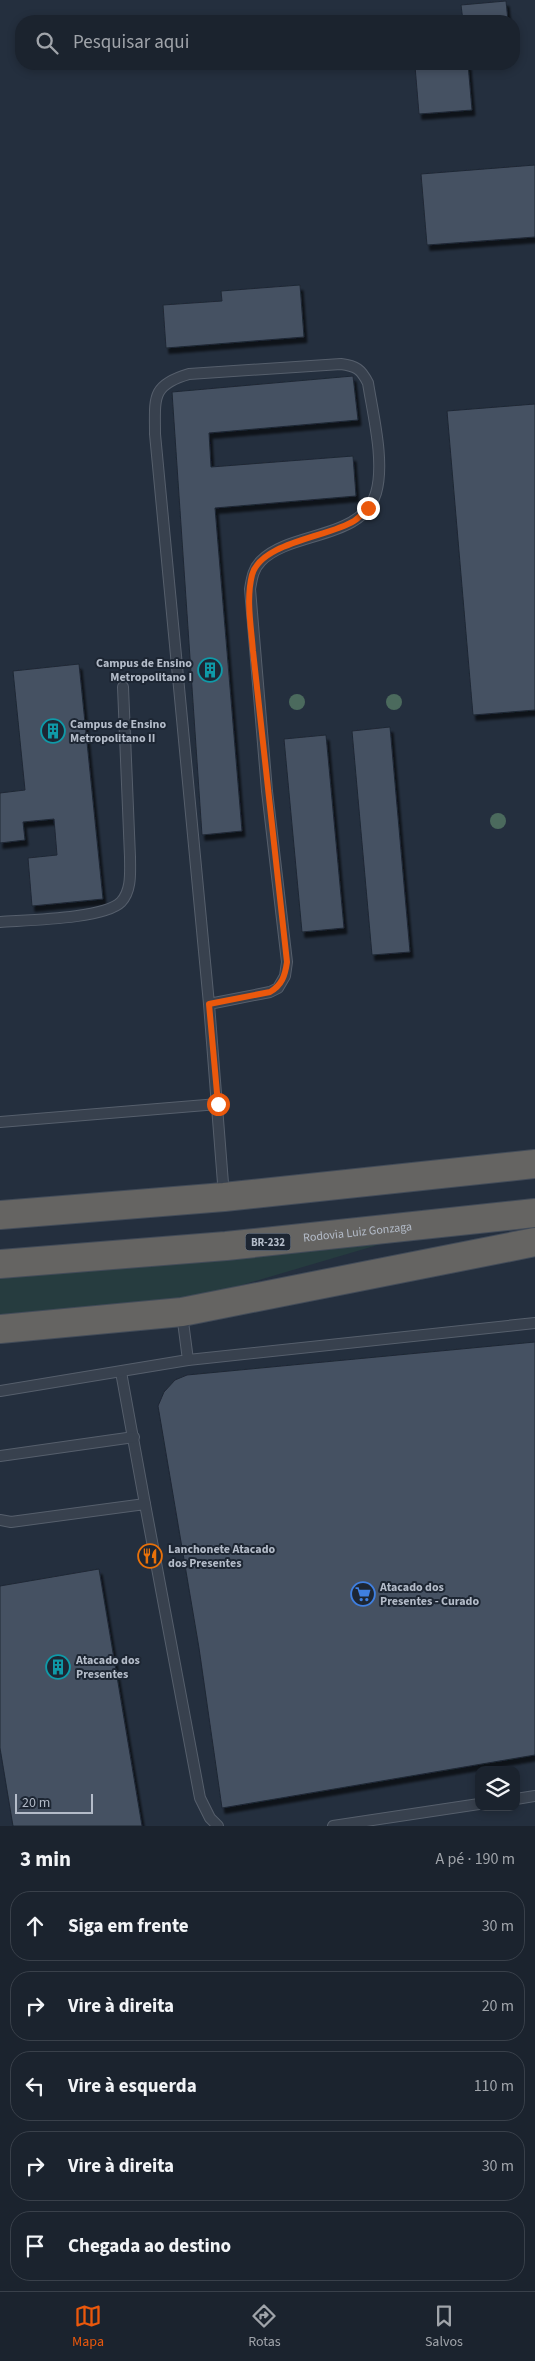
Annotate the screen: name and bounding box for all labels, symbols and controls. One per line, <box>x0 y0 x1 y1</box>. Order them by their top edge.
search box <box>15 15 520 70</box>
icon: search <box>33 29 61 57</box>
text: Pesquisar aqui <box>73 29 189 56</box>
route end <box>357 497 380 520</box>
place label: Campus de Ensino Metropolitano I <box>96 655 192 686</box>
building icon: Campus de Ensino Metropolitano I <box>197 657 223 683</box>
place label: Campus de Ensino Metropolitano II <box>70 716 166 747</box>
building icon: Campus de Ensino Metropolitano II <box>40 718 66 744</box>
route start <box>207 1093 230 1116</box>
street label: Rodovia Luiz Gonzaga <box>302 1218 413 1247</box>
road number: BR-232 <box>246 1234 290 1250</box>
place label: Lanchonete Atacado dos Presentes <box>168 1541 276 1572</box>
restaurant icon: Lanchonete Atacado dos Presentes <box>137 1543 163 1569</box>
place label: Atacado dos Presentes - Curado <box>379 1579 479 1610</box>
supermarket icon: Atacado dos Presentes - Curado <box>350 1581 376 1607</box>
place label: Atacado dos Presentes <box>75 1652 140 1683</box>
building icon: Atacado dos Presentes <box>45 1654 71 1680</box>
map controls <box>475 1766 520 1811</box>
button: layers <box>475 1766 520 1811</box>
scale bar <box>15 1791 92 1814</box>
text: 20 m <box>22 1793 50 1813</box>
text: 3 min <box>20 1844 71 1874</box>
text: A pé · 190 m <box>436 1848 515 1870</box>
icon: ahead <box>21 1912 49 1940</box>
text: Siga em frente <box>68 1913 189 1940</box>
text: 30 m <box>482 1915 514 1937</box>
icon: right <box>21 1992 49 2020</box>
text: Vire à direita <box>68 1993 174 2020</box>
text: 20 m <box>482 1995 514 2017</box>
icon: left <box>21 2072 49 2100</box>
text: Vire à esquerda <box>68 2073 197 2100</box>
text: 110 m <box>474 2075 514 2097</box>
icon: right <box>21 2152 49 2180</box>
text: Vire à direita <box>68 2153 174 2180</box>
text: 30 m <box>482 2155 514 2177</box>
icon: arrive <box>21 2232 49 2260</box>
text: Chegada ao destino <box>68 2233 231 2260</box>
tab: Mapa <box>72 2302 104 2352</box>
tab: Rotas <box>248 2302 281 2352</box>
tab: Salvos <box>425 2302 463 2352</box>

